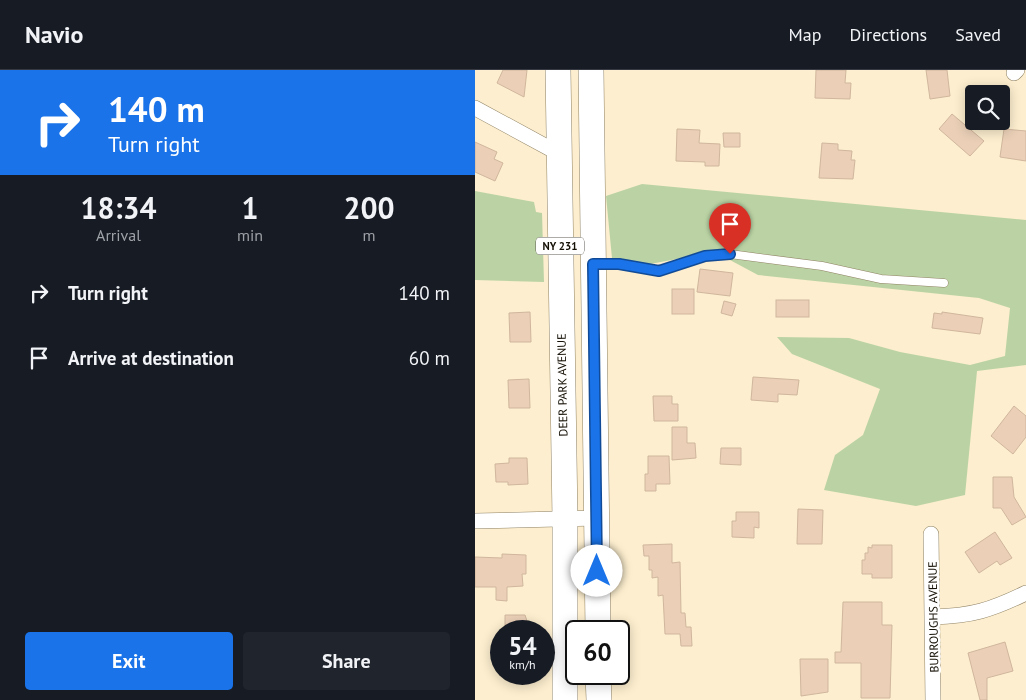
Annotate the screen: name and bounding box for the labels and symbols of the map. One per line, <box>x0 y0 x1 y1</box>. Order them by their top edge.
pin <box>709 203 751 254</box>
road number: NY 231 <box>536 238 584 255</box>
street label: DEER PARK AVENUE <box>554 333 570 437</box>
position arrow <box>570 544 622 596</box>
street label: BURROUGHS AVENUE <box>925 561 941 673</box>
speed limit sign: 60 <box>565 620 630 685</box>

